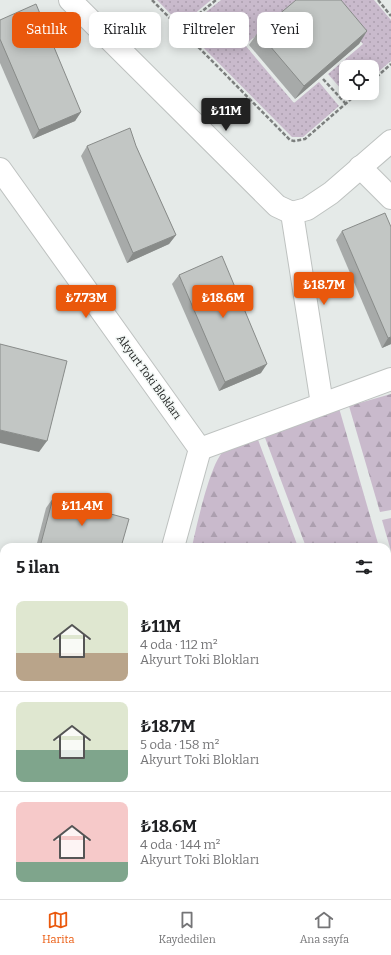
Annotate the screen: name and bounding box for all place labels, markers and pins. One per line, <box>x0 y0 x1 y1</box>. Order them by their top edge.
pin: ₺11M <box>202 98 250 132</box>
pin: ₺18.7M <box>291 272 357 306</box>
pin: ₺7.73M <box>53 285 119 319</box>
pin: ₺18.6M <box>190 285 256 319</box>
pin: ₺11.4M <box>49 493 115 527</box>

